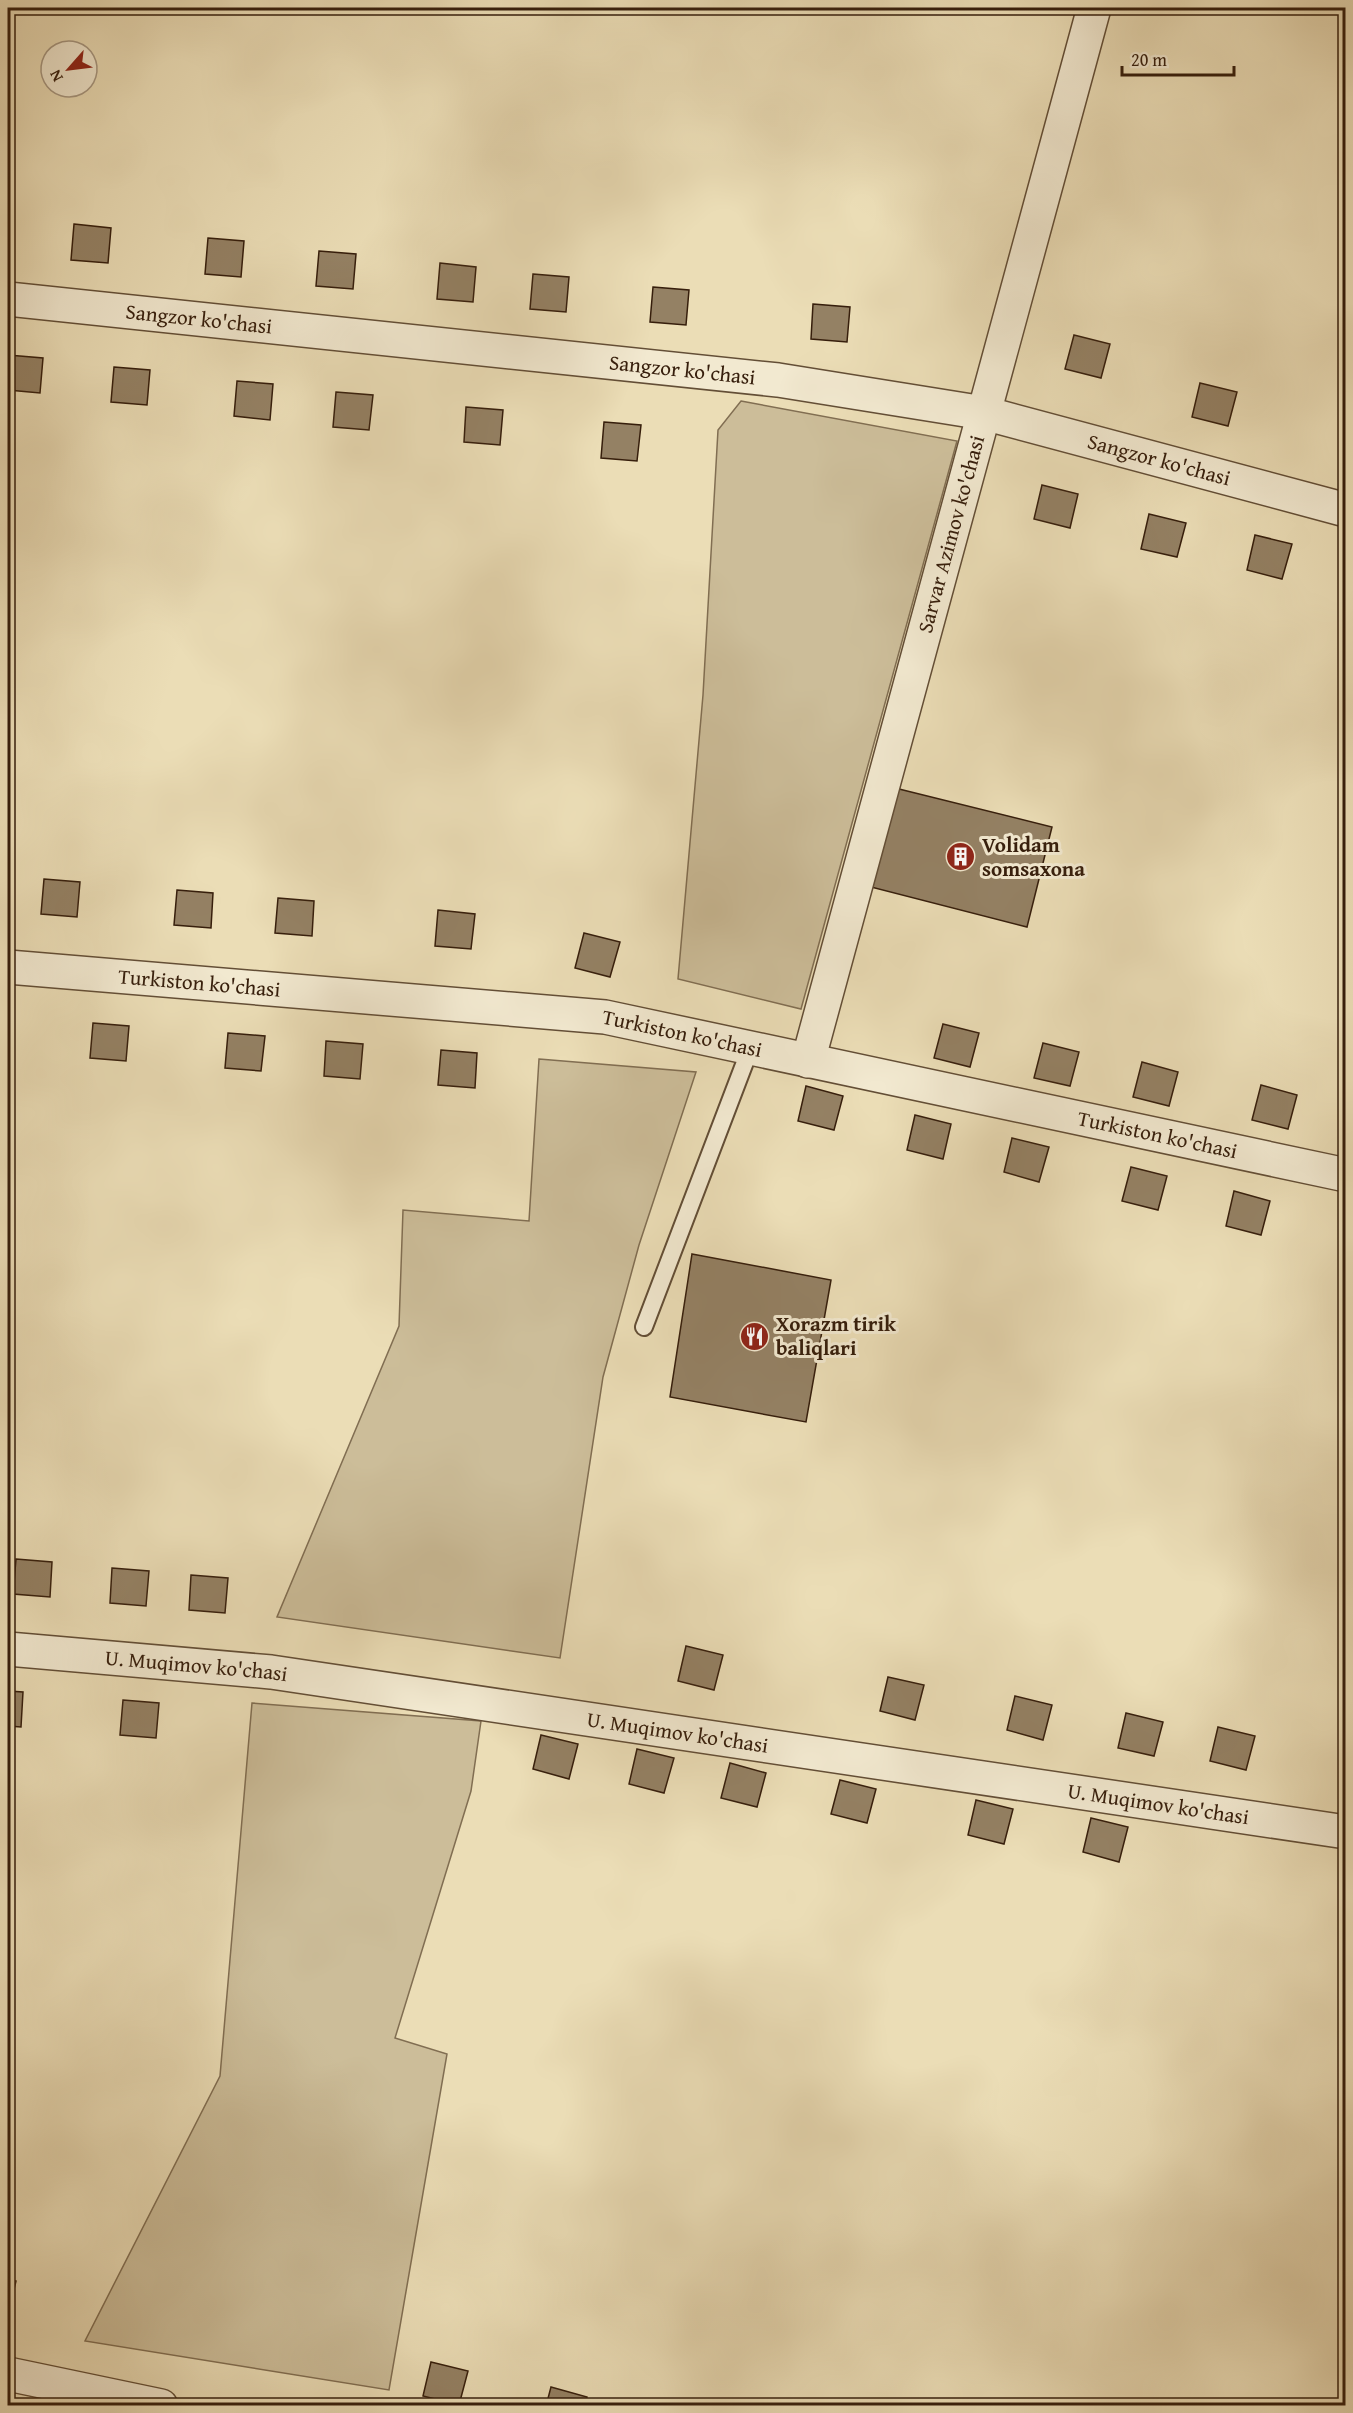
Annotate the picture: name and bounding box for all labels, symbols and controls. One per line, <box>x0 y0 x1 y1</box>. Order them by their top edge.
north arrow <box>39 39 99 99</box>
scale bar <box>1122 39 1234 77</box>
text: 20 m <box>1131 46 1167 73</box>
text: N <box>43 65 69 86</box>
street label: Sangzor ko'chasi <box>124 295 274 342</box>
street label: Sangzor ko'chasi <box>608 346 757 393</box>
street label: Sangzor ko'chasi <box>1084 425 1234 493</box>
street label: Sarvar Azimov ko'chasi <box>909 431 992 636</box>
place label: Volidam somsaxona <box>982 829 1085 884</box>
building icon: Volidam somsaxona <box>945 841 977 873</box>
street label: Turkiston ko'chasi <box>117 960 282 1005</box>
street label: Turkiston ko'chasi <box>600 1001 765 1065</box>
street label: Turkiston ko'chasi <box>1075 1102 1240 1166</box>
place label: Xorazm tirik baliqlari <box>776 1308 897 1363</box>
restaurant icon: Xorazm tirik baliqlari <box>739 1320 771 1352</box>
street label: U. Muqimov ko'chasi <box>104 1642 290 1689</box>
street label: U. Muqimov ko'chasi <box>585 1703 770 1761</box>
street label: U. Muqimov ko'chasi <box>1065 1775 1251 1832</box>

